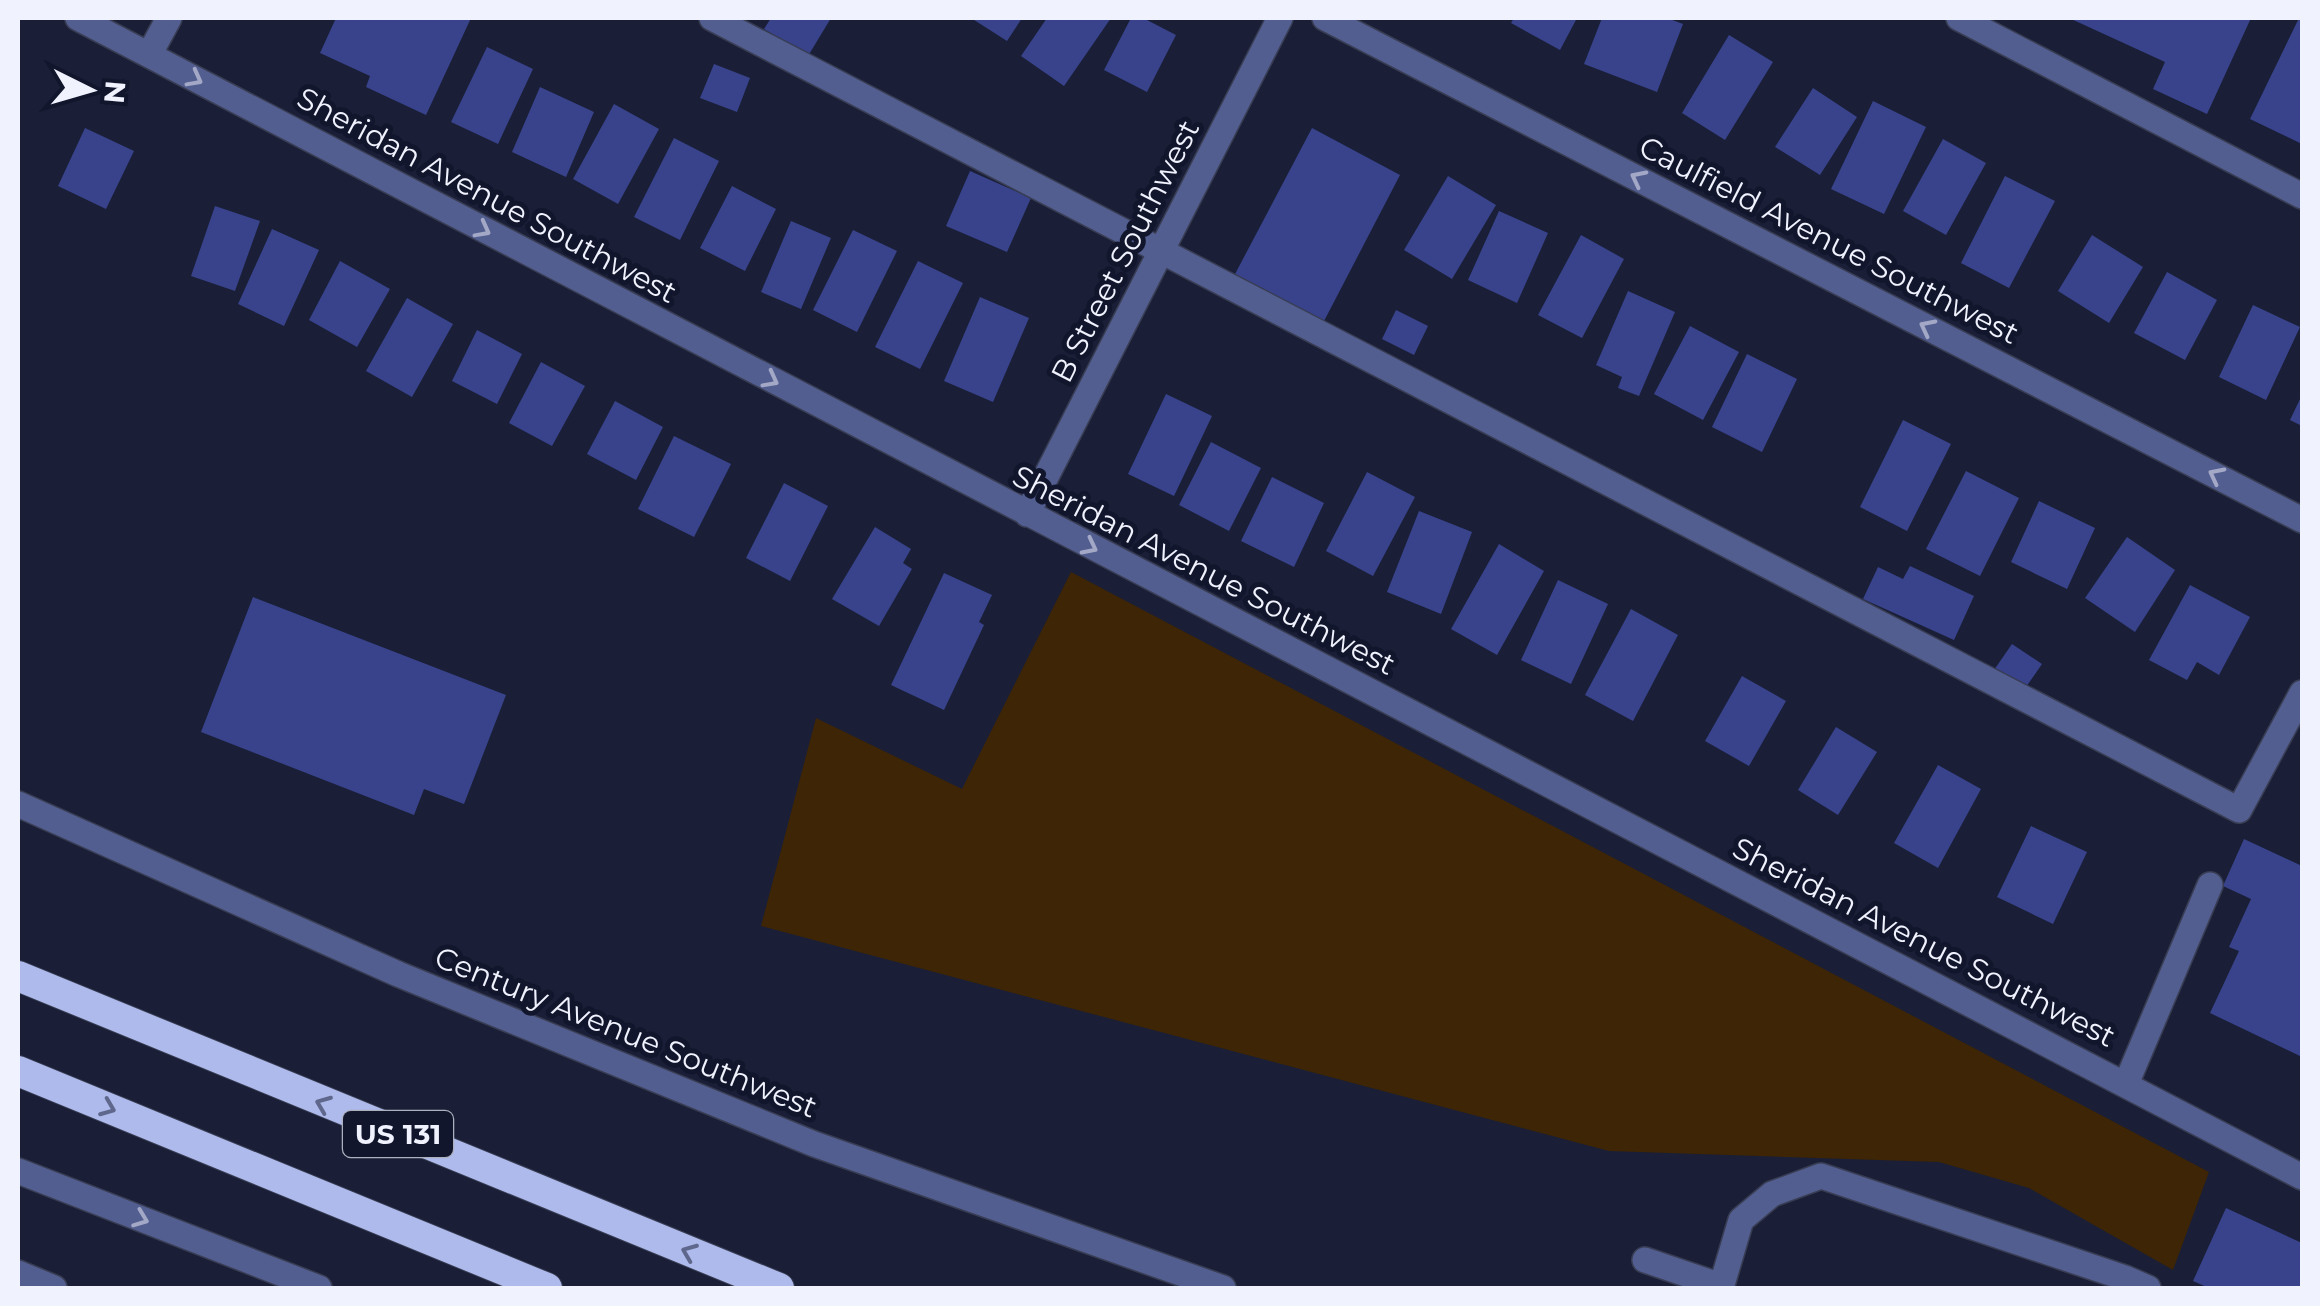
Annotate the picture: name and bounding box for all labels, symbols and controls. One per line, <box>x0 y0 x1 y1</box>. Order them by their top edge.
north arrow <box>40 40 140 140</box>
one-way arrow <box>185 67 203 86</box>
text: N <box>97 79 133 105</box>
street label: Sheridan Avenue Southwest <box>291 79 683 311</box>
street label: B Street Southwest <box>1043 114 1207 388</box>
street label: Caulfield Avenue Southwest <box>1633 128 2025 352</box>
one-way arrow <box>1630 171 1648 190</box>
one-way arrow <box>473 218 491 237</box>
one-way arrow <box>1919 320 1937 339</box>
one-way arrow <box>761 368 779 388</box>
street label: Sheridan Avenue Southwest <box>1007 457 1401 683</box>
one-way arrow <box>2208 468 2226 487</box>
one-way arrow <box>1080 535 1098 554</box>
street label: Sheridan Avenue Southwest <box>1727 829 2121 1055</box>
street label: Century Avenue Southwest <box>430 938 822 1126</box>
one-way arrow <box>315 1095 332 1115</box>
one-way arrow <box>98 1097 115 1117</box>
road number: US 131 <box>343 1111 453 1157</box>
one-way arrow <box>131 1207 149 1227</box>
one-way arrow <box>681 1243 698 1263</box>

